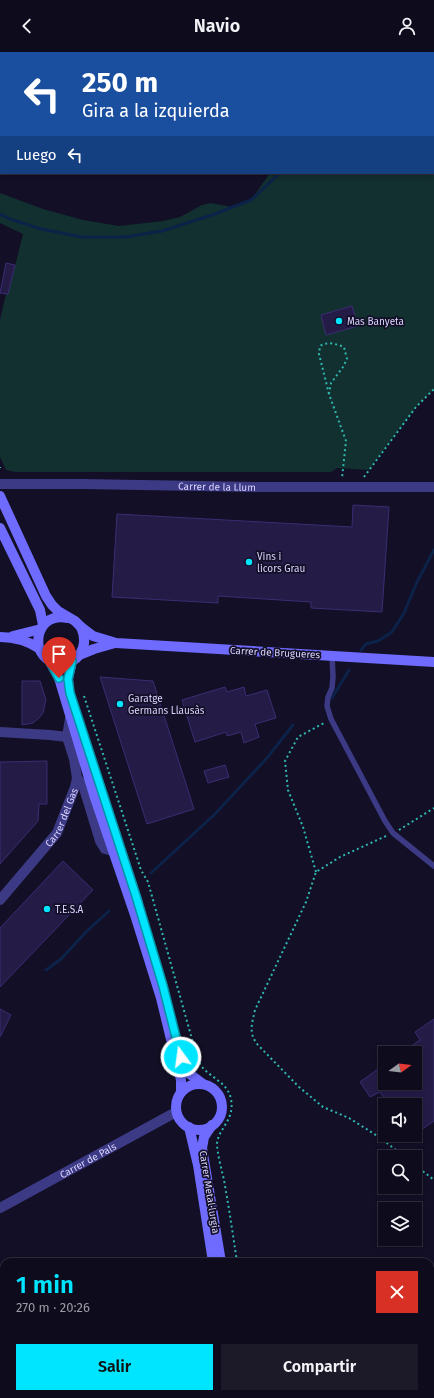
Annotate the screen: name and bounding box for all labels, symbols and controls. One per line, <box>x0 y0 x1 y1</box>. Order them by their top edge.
icon: back <box>16 15 38 37</box>
text: Navio <box>194 15 240 37</box>
icon: person <box>396 15 418 37</box>
text: 250 m <box>82 66 158 99</box>
icon: left <box>16 68 68 120</box>
text: Gira a la izquierda <box>82 100 230 122</box>
icon: left <box>64 144 86 166</box>
text: Luego <box>16 146 56 164</box>
marker: Mas Banyeta <box>334 316 344 326</box>
place label: Mas Banyeta <box>347 316 404 328</box>
street label: Carrer de la Llum <box>178 481 256 494</box>
place label: Vins i licors Grau <box>257 551 305 575</box>
marker: Vins i licors Grau <box>244 557 254 567</box>
pin <box>42 637 76 678</box>
icon: arrive <box>48 643 70 665</box>
street label: Carrer de Brugueres <box>230 645 321 661</box>
place label: Garatge Germans Llausàs <box>128 693 205 717</box>
marker: Garatge Germans Llausàs <box>115 699 125 709</box>
street label: Carrer del Gas <box>43 786 81 850</box>
marker: T.E.S.A <box>42 904 52 914</box>
place label: T.E.S.A <box>55 904 84 916</box>
position arrow <box>160 1036 202 1078</box>
north arrow <box>378 1046 422 1090</box>
map controls <box>378 1046 422 1246</box>
button: sound <box>378 1098 422 1142</box>
street label: Carrer de Pals <box>58 1141 119 1181</box>
street label: Carrer Metal·lurgia <box>197 1150 221 1234</box>
button: search <box>378 1150 422 1194</box>
button: layers <box>378 1202 422 1246</box>
text: 1 min <box>16 1271 74 1299</box>
button: close <box>376 1271 418 1313</box>
text: 270 m · 20:26 <box>16 1300 90 1315</box>
button: Salir <box>16 1344 213 1390</box>
button: Compartir <box>221 1344 418 1390</box>

